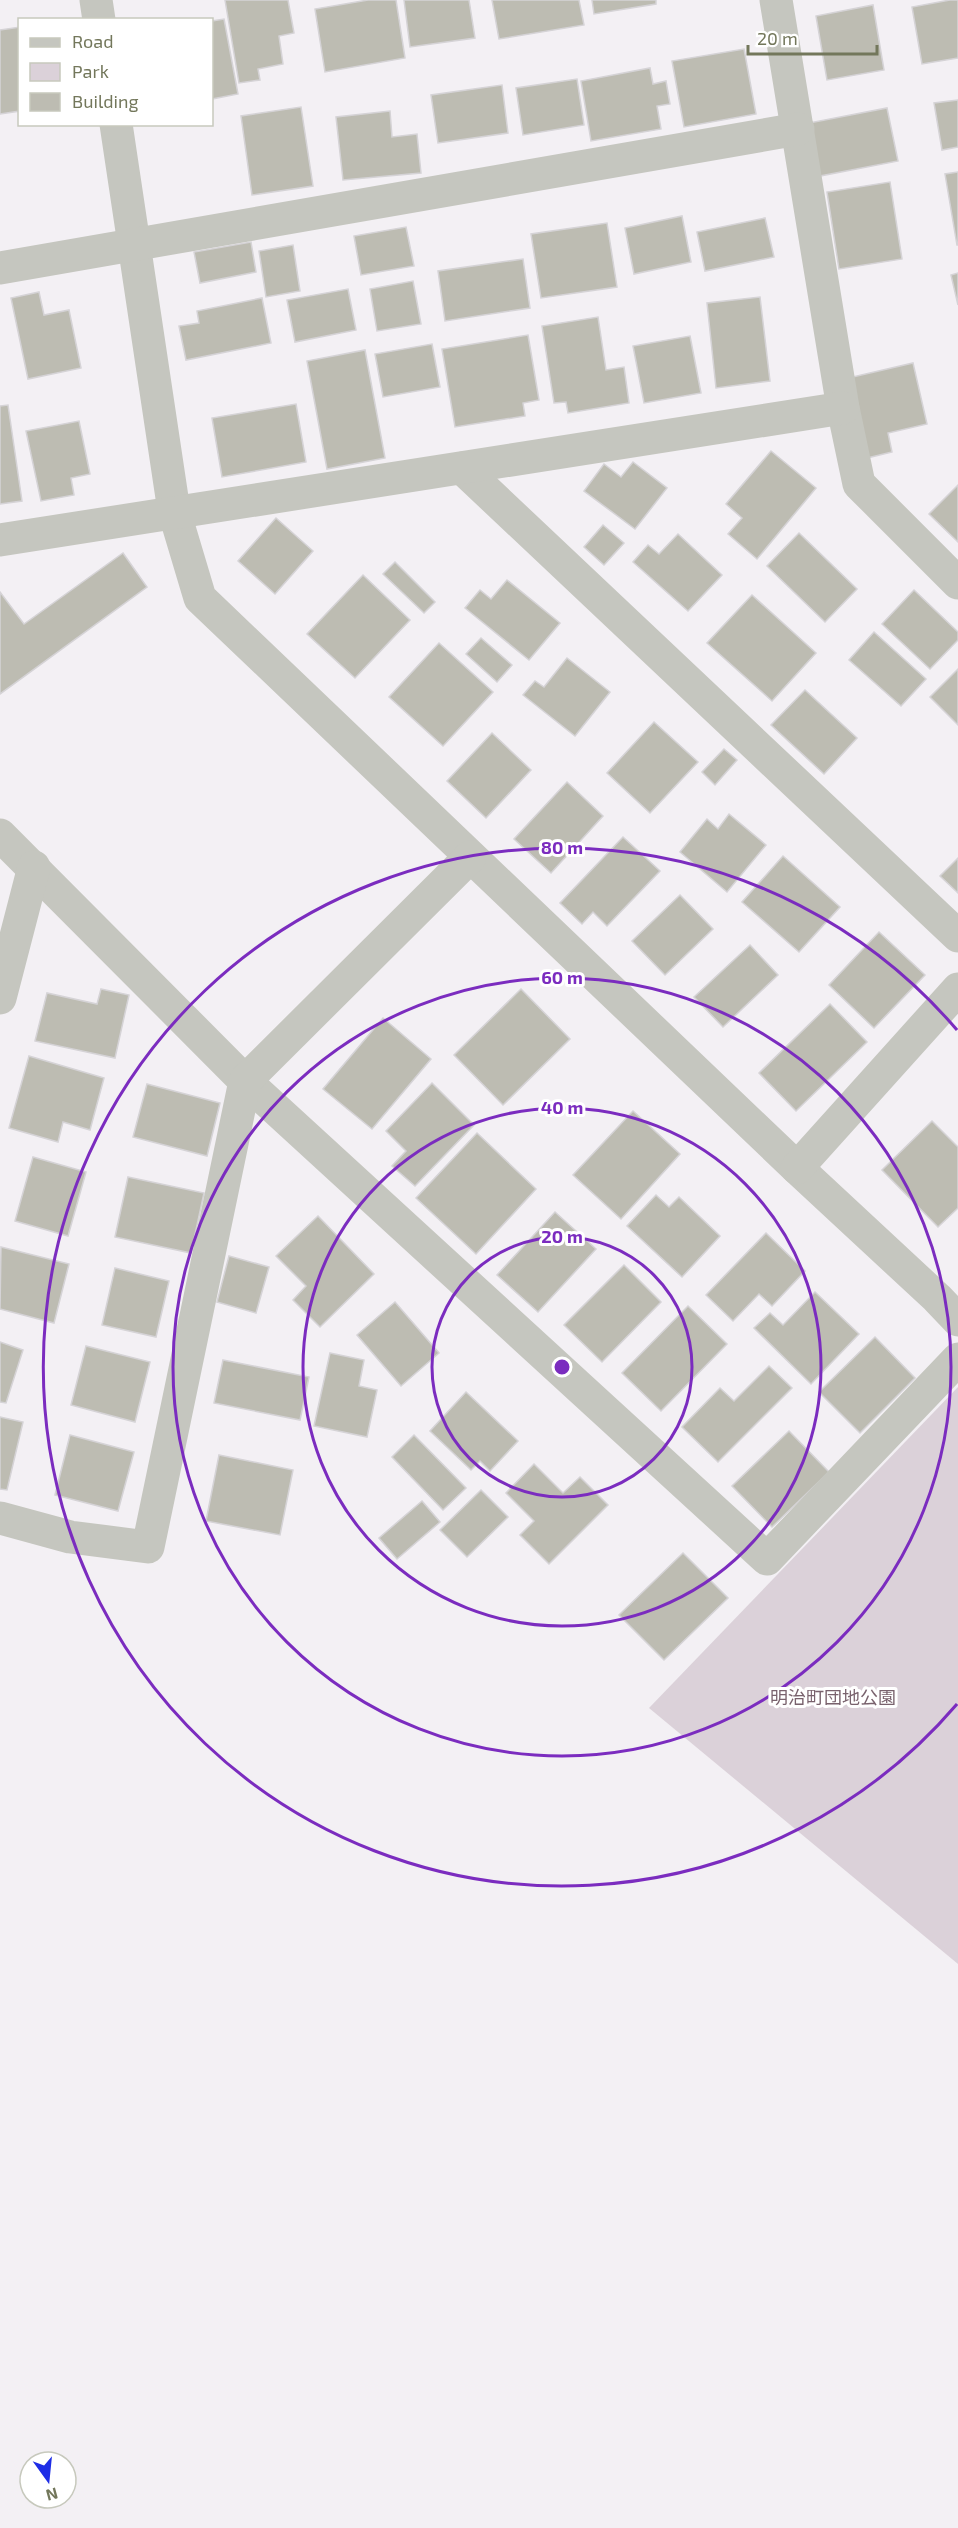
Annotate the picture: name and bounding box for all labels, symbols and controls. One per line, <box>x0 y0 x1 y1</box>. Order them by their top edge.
legend <box>18 18 213 126</box>
scale bar <box>748 18 877 56</box>
text: 20 m <box>757 27 798 49</box>
text: Road <box>72 30 113 52</box>
text: Park <box>72 60 109 82</box>
text: Building <box>72 90 139 112</box>
text: 80 m <box>541 836 583 858</box>
text: 60 m <box>541 966 583 988</box>
text: 40 m <box>541 1096 583 1118</box>
text: 20 m <box>541 1225 583 1247</box>
centre of rings <box>552 1357 572 1377</box>
park label: 明治町団地公園 <box>770 1686 896 1708</box>
north arrow <box>18 2450 78 2510</box>
text: N <box>44 2484 60 2506</box>

